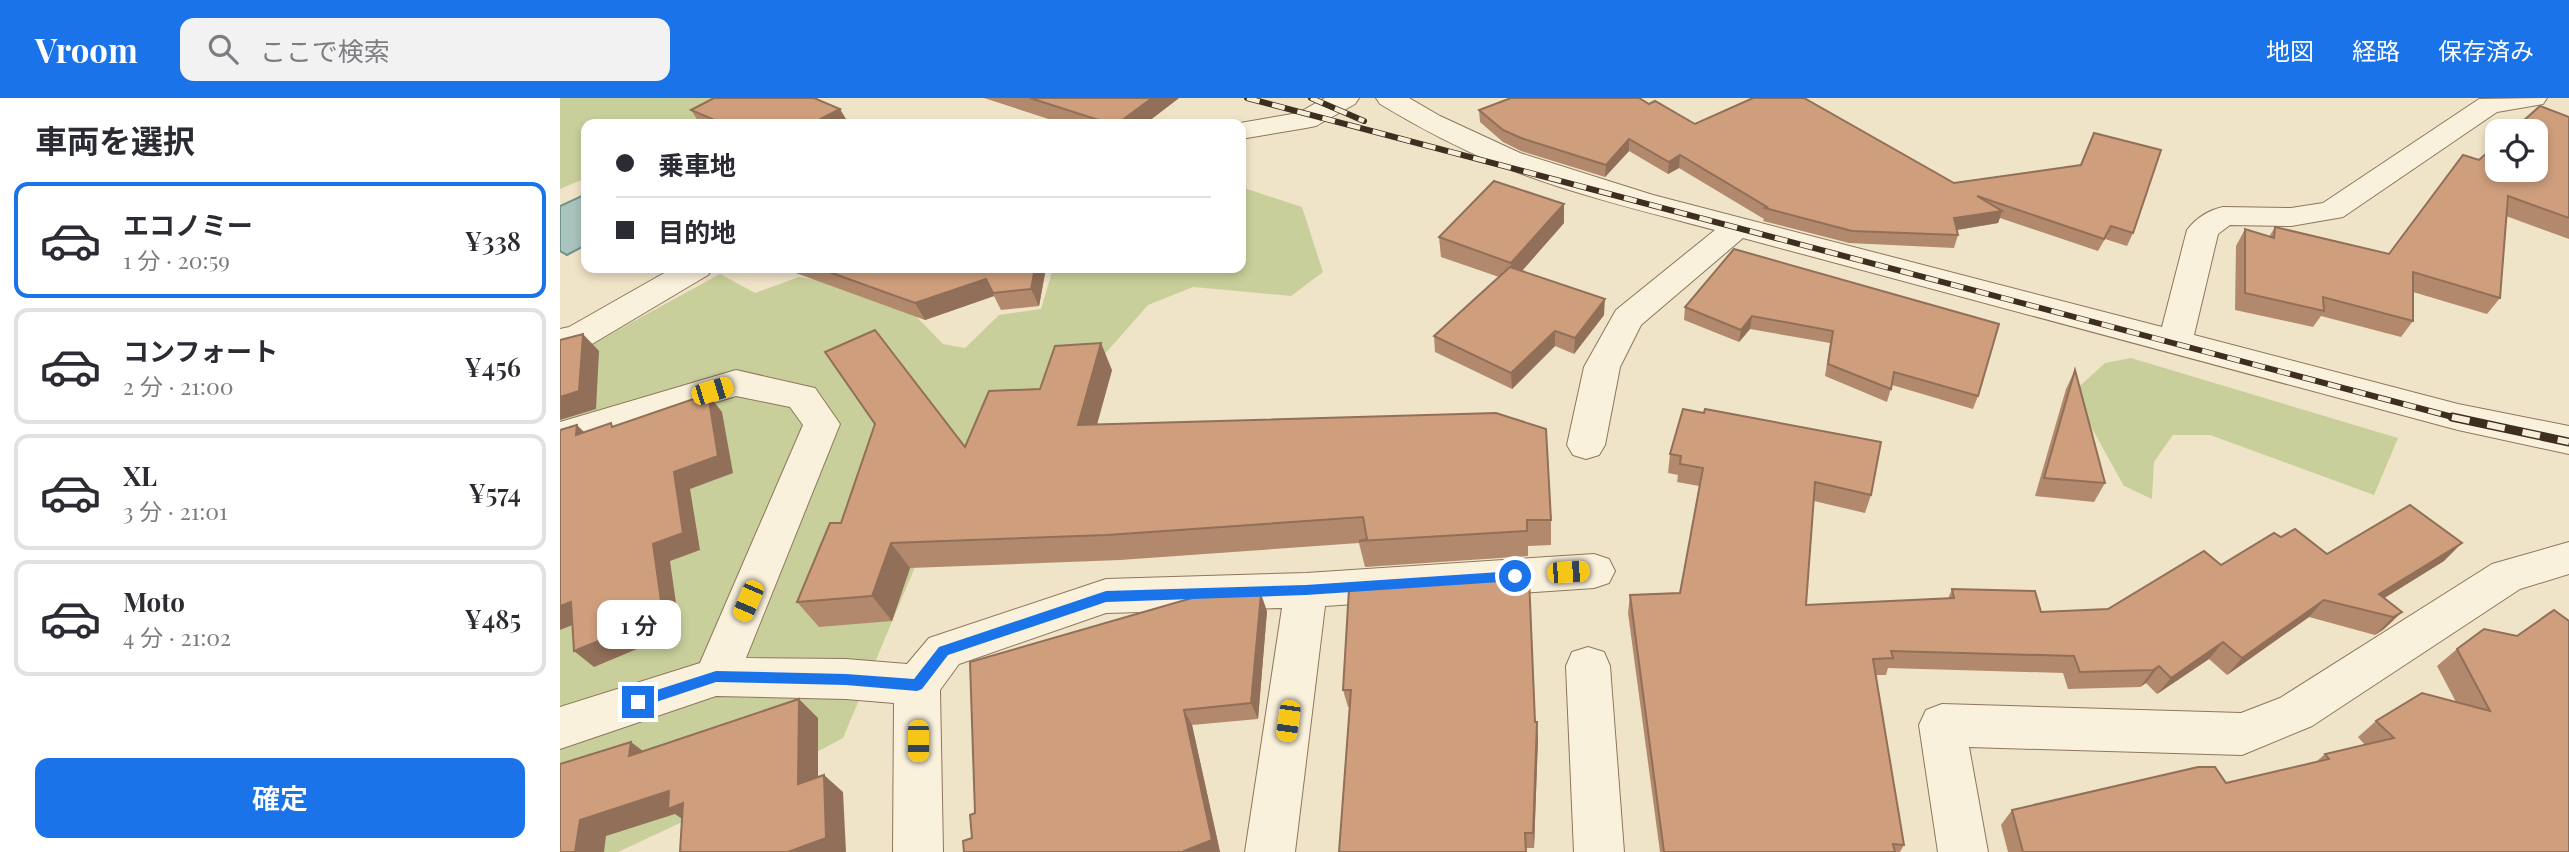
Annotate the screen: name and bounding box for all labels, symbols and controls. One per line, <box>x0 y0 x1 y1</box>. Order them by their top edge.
search box <box>180 18 670 81</box>
text: Vroom <box>35 27 138 71</box>
icon: search <box>204 30 242 68</box>
text: ここで検索 <box>260 33 390 68</box>
text: 地図 <box>2266 34 2314 66</box>
text: 経路 <box>2352 34 2400 66</box>
text: 保存済み <box>2438 34 2534 66</box>
text: 車両を選択 <box>35 118 195 161</box>
map controls <box>2485 119 2548 182</box>
button: locate <box>2485 119 2548 182</box>
text: 乗車地 <box>658 147 736 182</box>
text: エコノミー <box>123 207 253 242</box>
icon: car <box>39 209 102 272</box>
text: 目的地 <box>658 214 736 249</box>
text: ¥338 <box>465 223 521 258</box>
text: 1 分 · 20:59 <box>123 244 230 275</box>
text: コンフォート <box>123 333 278 368</box>
icon: car <box>39 335 102 398</box>
text: ¥456 <box>464 349 521 384</box>
text: 2 分 · 21:00 <box>123 370 234 401</box>
car <box>689 375 736 407</box>
text: XL <box>123 458 157 493</box>
icon: car <box>39 461 102 524</box>
text: ¥574 <box>468 475 521 510</box>
text: 3 分 · 21:01 <box>123 495 228 526</box>
route start <box>1499 560 1531 592</box>
car <box>1547 560 1590 584</box>
car <box>731 578 766 624</box>
text: Moto <box>123 584 185 619</box>
icon: car <box>39 587 102 650</box>
text: ¥485 <box>464 601 521 636</box>
callout: 1 分 <box>596 601 680 650</box>
text: 1 分 <box>620 609 658 640</box>
text: 4 分 · 21:02 <box>123 621 231 652</box>
route end <box>622 686 654 718</box>
car <box>1275 699 1302 743</box>
car <box>908 720 929 762</box>
button: 確定 <box>35 758 525 838</box>

